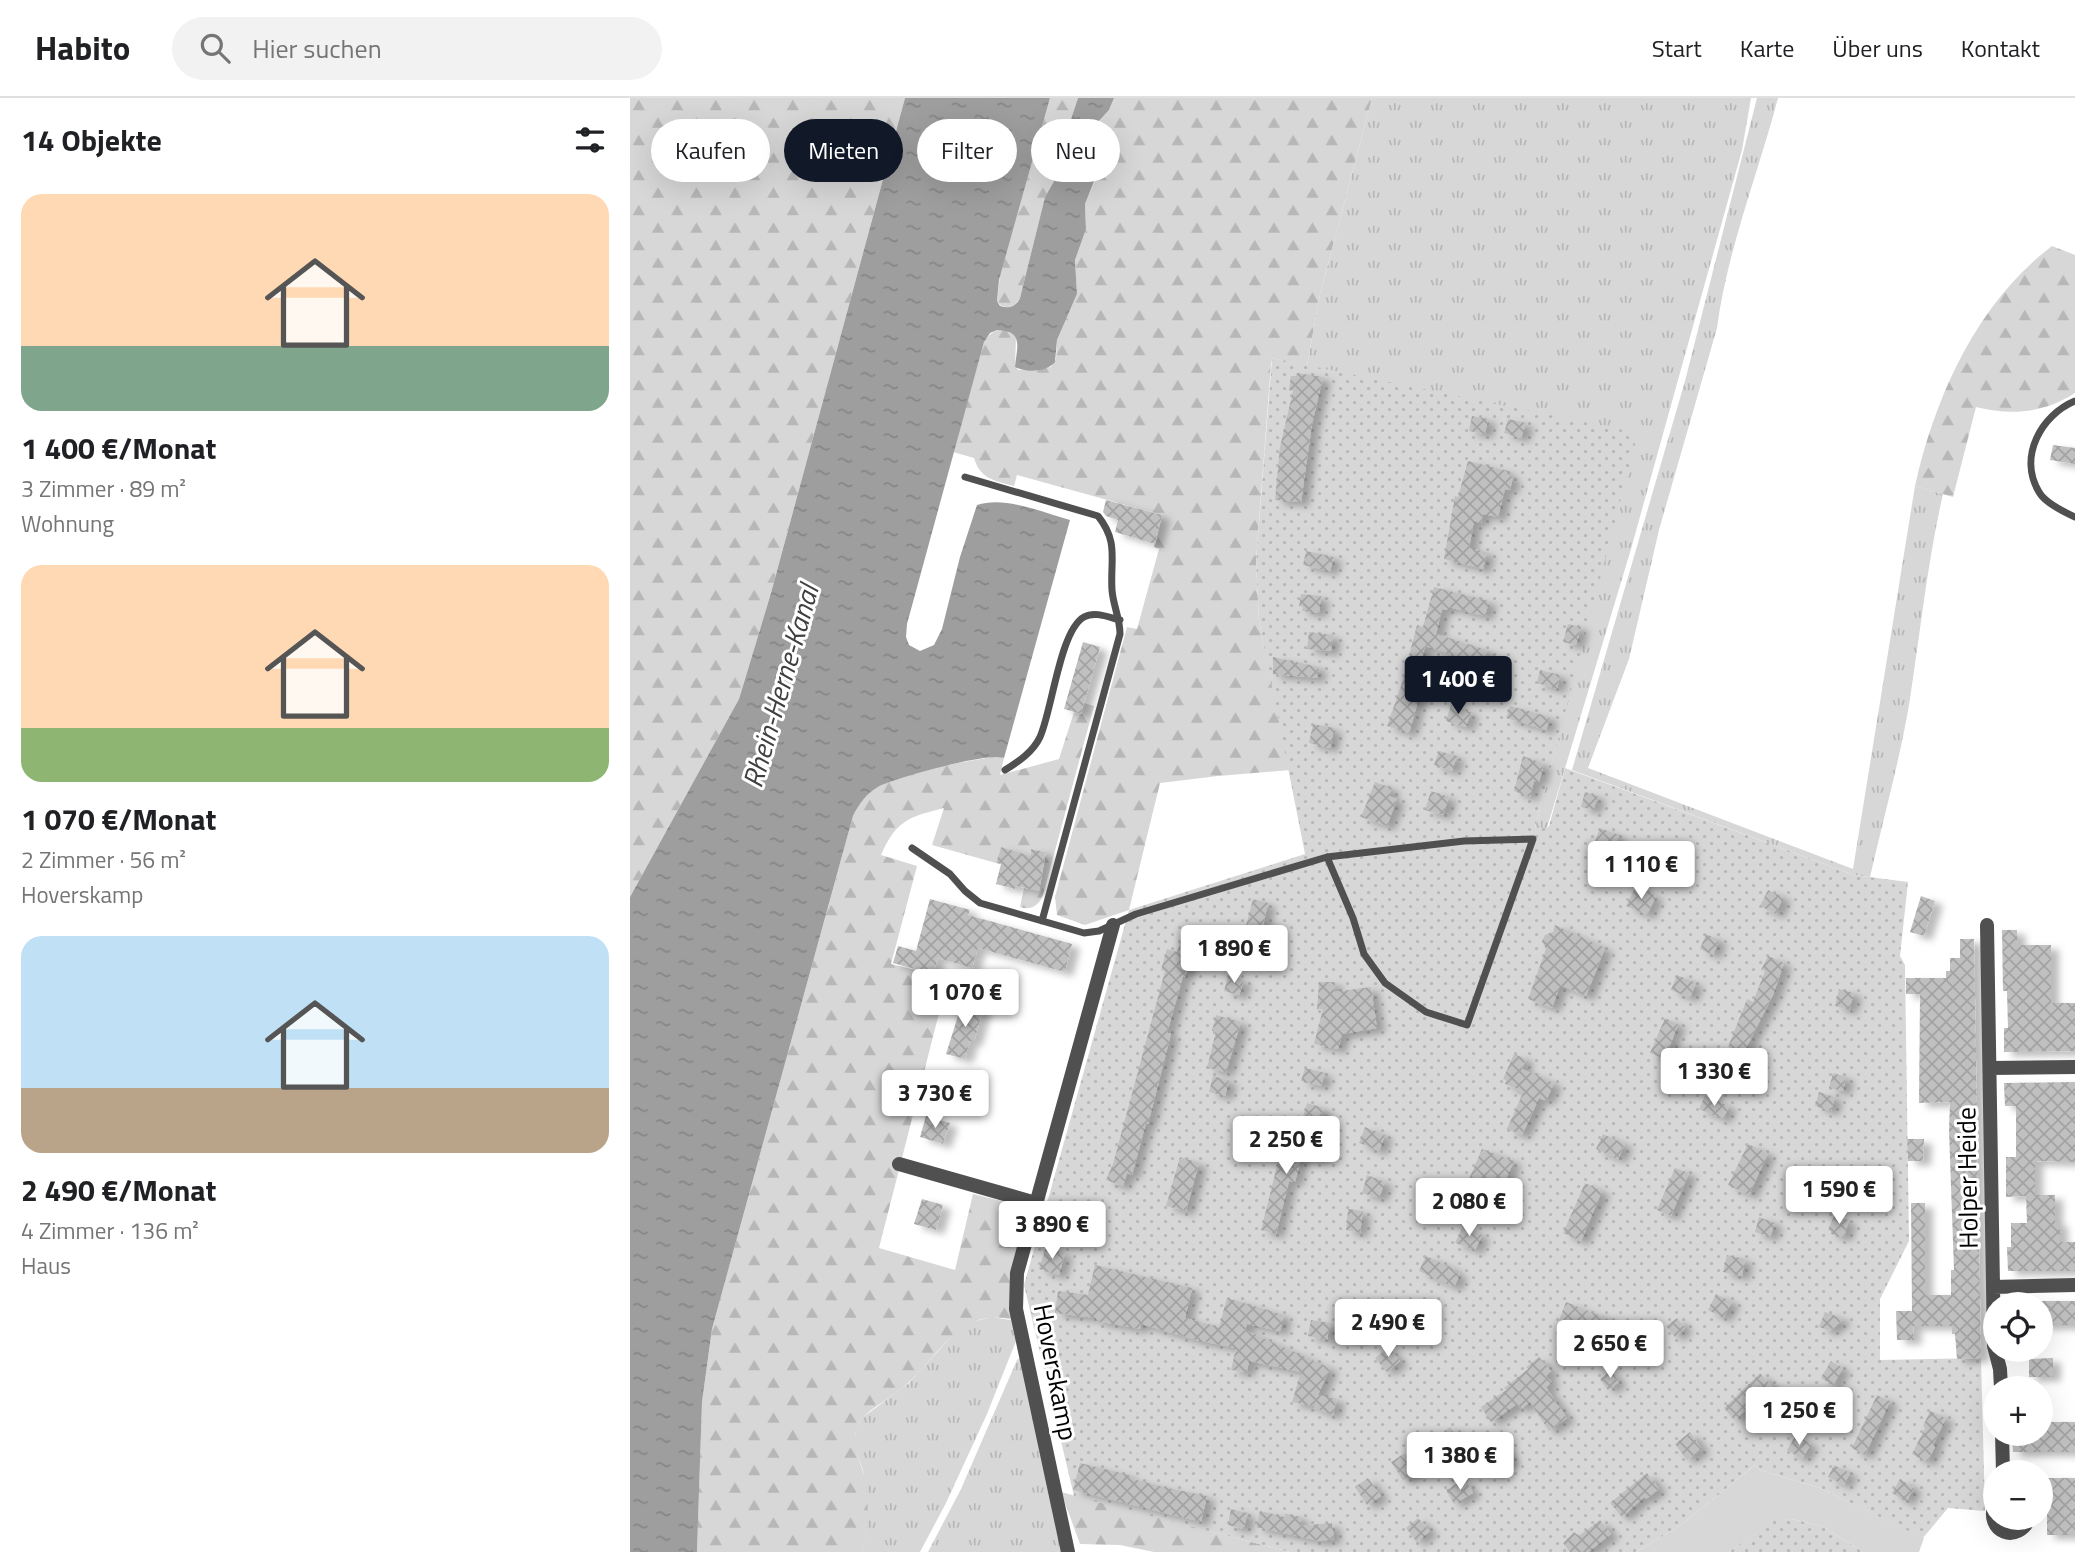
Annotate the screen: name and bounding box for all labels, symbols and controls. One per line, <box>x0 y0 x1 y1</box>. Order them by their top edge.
search box <box>172 17 662 80</box>
text: Habito <box>35 23 130 73</box>
icon: search <box>196 29 234 67</box>
text: Hier suchen <box>252 29 382 68</box>
text: Start <box>1652 30 1702 66</box>
text: Karte <box>1740 30 1794 66</box>
text: Über uns <box>1832 30 1923 66</box>
text: Kontakt <box>1961 30 2040 66</box>
text: 14 Objekte <box>21 117 162 163</box>
chip: Kaufen <box>651 119 770 182</box>
chip: Mieten <box>784 119 903 182</box>
chip: Filter <box>917 119 1017 182</box>
chip: Neu <box>1031 119 1120 182</box>
icon: filters <box>571 121 609 159</box>
icon: home <box>252 240 378 366</box>
text: 1 400 €/Monat <box>21 425 217 471</box>
text: 3 Zimmer · 89 m² <box>21 471 186 506</box>
text: Wohnung <box>21 506 114 541</box>
water label: Rhein-Herne-Kanal <box>731 577 830 792</box>
icon: home <box>252 611 378 737</box>
pin: 1 400 € <box>1393 656 1523 716</box>
text: 1 400 € <box>1421 661 1495 696</box>
text: 1 070 €/Monat <box>21 796 217 842</box>
text: 2 Zimmer · 56 m² <box>21 842 186 877</box>
pin: 1 110 € <box>1576 842 1706 901</box>
text: 1 110 € <box>1604 846 1678 881</box>
text: Hoverskamp <box>21 877 143 912</box>
pin: 1 890 € <box>1169 926 1299 985</box>
text: 1 890 € <box>1197 930 1271 965</box>
pin: 1 070 € <box>900 970 1030 1029</box>
text: 1 070 € <box>928 974 1002 1009</box>
icon: home <box>252 982 378 1108</box>
pin: 1 330 € <box>1649 1048 1779 1108</box>
text: 1 330 € <box>1677 1053 1751 1088</box>
pin: 3 730 € <box>870 1070 1000 1130</box>
text: 3 730 € <box>898 1075 972 1110</box>
street label: Holper Heide <box>1946 1107 1988 1249</box>
pin: 2 250 € <box>1221 1116 1351 1176</box>
text: 2 250 € <box>1249 1121 1323 1156</box>
pin: 1 590 € <box>1774 1166 1904 1226</box>
text: 2 490 €/Monat <box>21 1167 217 1213</box>
text: 1 590 € <box>1802 1171 1876 1206</box>
pin: 2 080 € <box>1404 1178 1534 1238</box>
text: 2 080 € <box>1432 1183 1506 1218</box>
pin: 3 890 € <box>987 1202 1117 1261</box>
text: 3 890 € <box>1015 1206 1089 1241</box>
text: 4 Zimmer · 136 m² <box>21 1213 199 1248</box>
text: Haus <box>21 1248 71 1283</box>
map controls <box>1983 1292 2053 1530</box>
button: locate <box>1983 1292 2053 1362</box>
street label: Hoverskamp <box>1024 1300 1088 1444</box>
pin: 2 490 € <box>1323 1300 1453 1359</box>
text: 2 490 € <box>1351 1304 1425 1339</box>
pin: 2 650 € <box>1545 1320 1675 1380</box>
text: 2 650 € <box>1573 1325 1647 1360</box>
button: + <box>1983 1376 2053 1446</box>
pin: 1 250 € <box>1734 1388 1864 1447</box>
text: 1 250 € <box>1762 1392 1836 1427</box>
pin: 1 380 € <box>1395 1432 1525 1492</box>
text: 1 380 € <box>1423 1437 1497 1472</box>
button: − <box>1983 1460 2053 1530</box>

